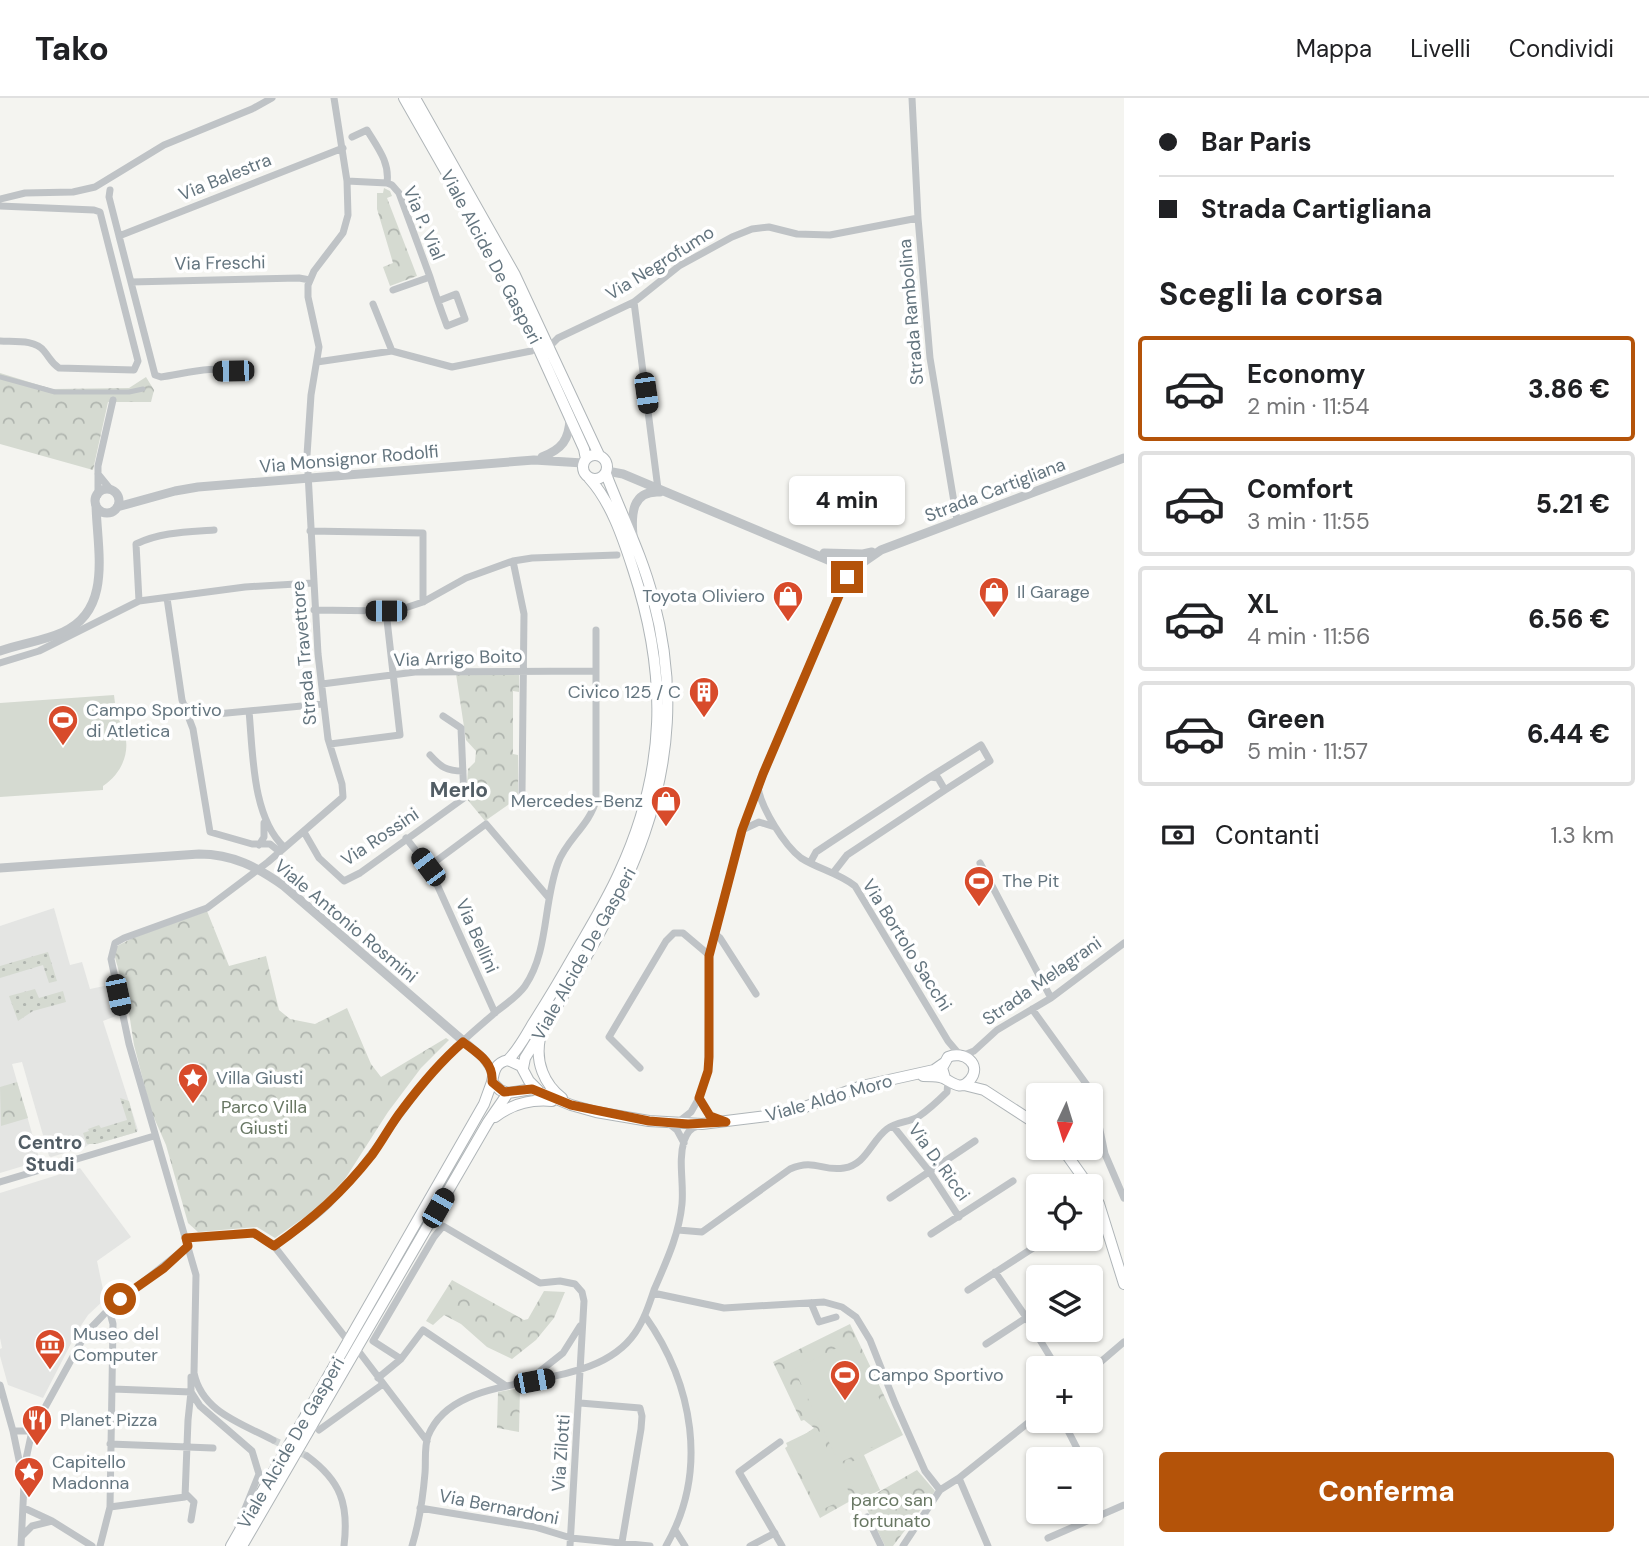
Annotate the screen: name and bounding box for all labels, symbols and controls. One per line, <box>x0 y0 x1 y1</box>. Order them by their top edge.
text: Tako <box>35 27 109 70</box>
text: Mappa <box>1296 33 1372 64</box>
text: Livelli <box>1410 33 1471 64</box>
text: Condividi <box>1509 33 1614 64</box>
text: Bar Paris <box>1201 125 1312 159</box>
street label: Via Balestra <box>175 148 275 206</box>
street label: Viale Alcide De Gasperi <box>435 166 547 348</box>
street label: Via P. Vial <box>398 182 450 264</box>
text: Strada Cartigliana <box>1201 192 1432 226</box>
street label: Via Negrofumo <box>601 220 719 306</box>
street label: Strada Rambolina <box>893 238 929 386</box>
street label: Via Freschi <box>174 250 266 276</box>
text: Scegli la corsa <box>1159 273 1383 315</box>
icon: car <box>1163 357 1226 420</box>
text: Economy <box>1247 357 1365 391</box>
car <box>212 360 255 382</box>
car <box>633 371 660 415</box>
text: 3.86 € <box>1528 372 1610 406</box>
text: 2 min · 11:54 <box>1247 391 1369 421</box>
street label: Via Monsignor Rodolfi <box>258 439 440 479</box>
street label: Strada Cartigliana <box>921 452 1069 528</box>
icon: car <box>1163 472 1226 535</box>
text: Comfort <box>1247 472 1353 506</box>
callout: 4 min <box>789 476 905 524</box>
text: 4 min <box>816 485 878 515</box>
text: 5.21 € <box>1536 487 1610 521</box>
text: 3 min · 11:55 <box>1247 506 1370 536</box>
route end <box>831 561 863 593</box>
shop icon: Il Garage <box>977 575 1011 619</box>
shop icon: Toyota Oliviero <box>771 579 805 623</box>
street label: Strada Travettore <box>286 580 322 726</box>
place label: Il Garage <box>1017 580 1090 604</box>
place label: Toyota Oliviero <box>642 584 765 608</box>
icon: car <box>1163 587 1226 650</box>
text: XL <box>1247 587 1279 621</box>
car <box>366 601 408 622</box>
text: 6.56 € <box>1528 602 1610 636</box>
text: 4 min · 11:56 <box>1247 621 1371 651</box>
street label: Via Arrigo Boito <box>393 644 523 672</box>
building icon: Civico 125 / C <box>687 675 721 719</box>
place label: Civico 125 / C <box>568 680 681 704</box>
place label: Campo Sportivo di Atletica <box>86 698 222 743</box>
icon: car <box>1163 702 1226 765</box>
text: Green <box>1247 702 1325 736</box>
sports icon: Campo Sportivo di Atletica <box>46 703 80 747</box>
text: 6.44 € <box>1527 717 1610 751</box>
text: 5 min · 11:57 <box>1247 736 1368 766</box>
district label: Merlo <box>430 776 488 804</box>
shop icon: Mercedes-Benz <box>649 784 683 828</box>
place label: Mercedes-Benz <box>511 789 643 813</box>
street label: Via Rossini <box>336 802 424 872</box>
icon: cash <box>1159 816 1197 854</box>
text: Contanti <box>1215 818 1320 852</box>
text: 1.3 km <box>1550 820 1614 850</box>
car <box>407 844 450 890</box>
street label: Viale Antonio Rosmini <box>269 854 423 988</box>
street label: Viale Alcide De Gasperi <box>526 863 642 1045</box>
sports icon: The Pit <box>962 864 996 908</box>
place label: The Pit <box>1002 869 1059 893</box>
street label: Via Bortolo Sacchi <box>857 874 957 1016</box>
street label: Via Bellini <box>450 895 504 977</box>
street label: Strada Melagrani <box>978 931 1106 1031</box>
car <box>104 972 133 1018</box>
place icon: Villa Giusti <box>176 1061 210 1105</box>
place label: Villa Giusti <box>216 1066 303 1090</box>
street label: Viale Aldo Moro <box>763 1068 895 1128</box>
north arrow <box>1026 1083 1102 1160</box>
map controls <box>1026 1083 1103 1524</box>
park label: Parco Villa Giusti <box>221 1095 307 1140</box>
street label: Via D. Ricci <box>903 1118 975 1206</box>
district label: Centro Studi <box>18 1130 82 1177</box>
button: locate <box>1026 1174 1103 1251</box>
car <box>419 1185 458 1231</box>
button: layers <box>1026 1265 1103 1342</box>
route start <box>104 1283 136 1315</box>
place label: Museo del Computer <box>73 1322 159 1367</box>
museum icon: Museo del Computer <box>33 1327 67 1371</box>
street label: Viale Alcide De Gasperi <box>232 1353 350 1533</box>
button: + <box>1026 1356 1103 1433</box>
sports icon: Campo Sportivo <box>828 1358 862 1402</box>
place label: Campo Sportivo <box>868 1363 1004 1387</box>
car <box>512 1367 557 1395</box>
restaurant icon: Planet Pizza <box>20 1403 54 1447</box>
place label: Planet Pizza <box>60 1408 157 1432</box>
street label: Via Zilotti <box>546 1413 576 1493</box>
button: − <box>1026 1447 1103 1524</box>
place label: Capitello Madonna <box>52 1450 129 1495</box>
button: Conferma <box>1159 1452 1614 1532</box>
place icon: Capitello Madonna <box>12 1455 46 1499</box>
street label: Via Bernardoni <box>437 1484 561 1530</box>
park label: parco san fortunato <box>851 1488 933 1533</box>

